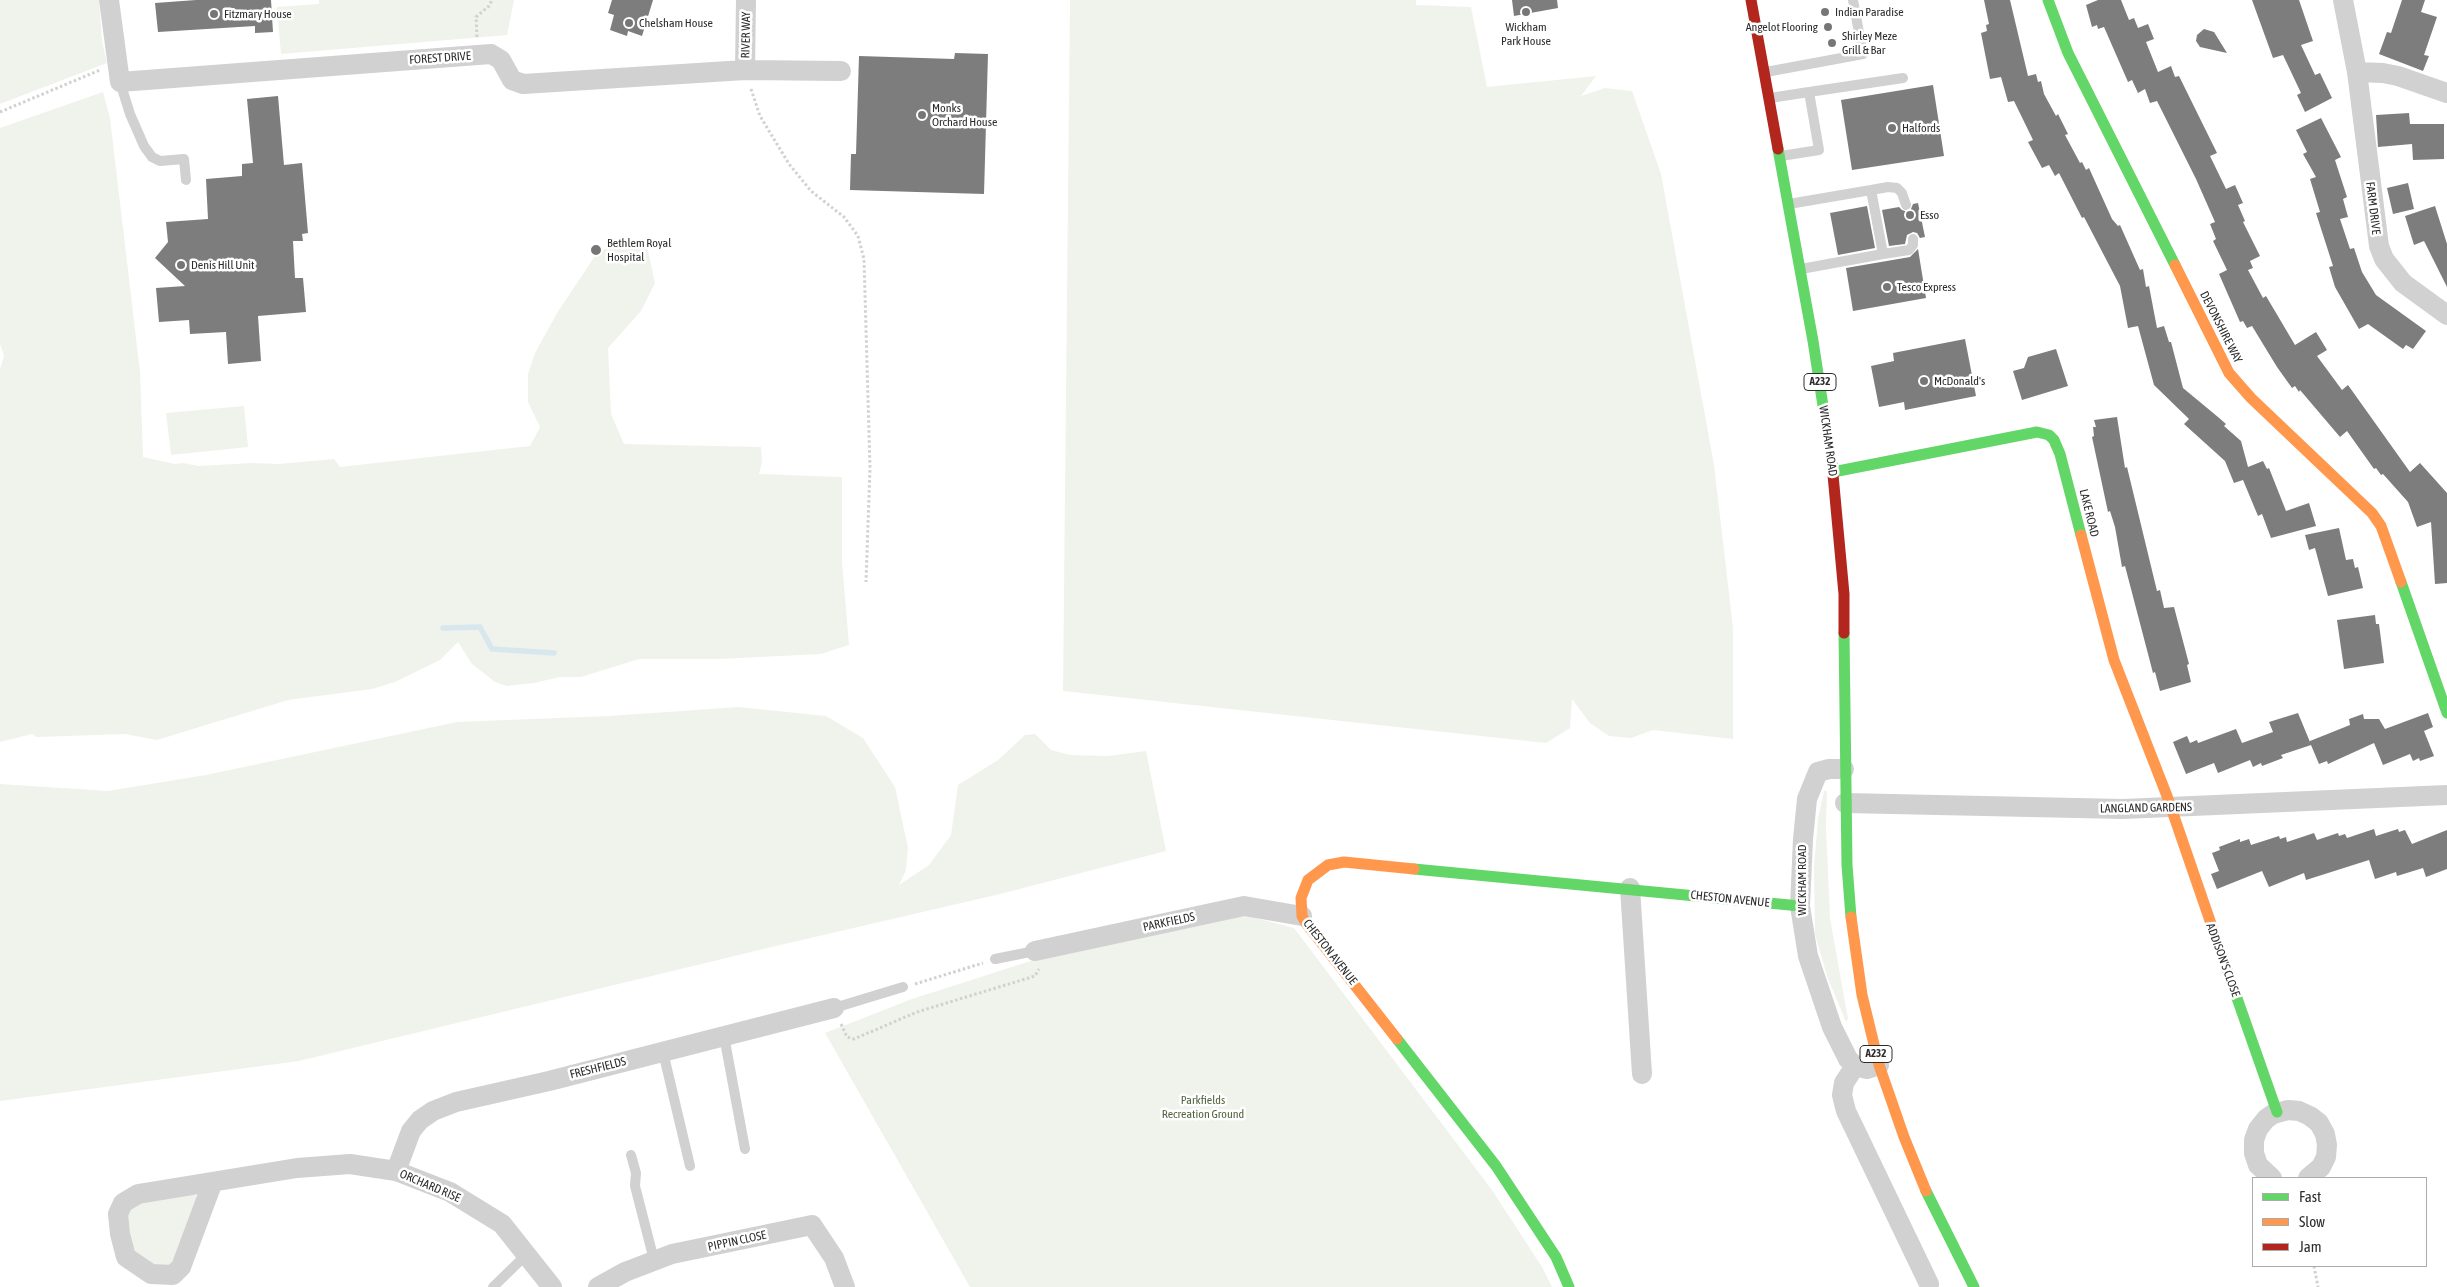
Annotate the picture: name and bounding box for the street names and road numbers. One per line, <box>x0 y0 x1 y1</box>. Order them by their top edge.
street label: RIVER WAY <box>738 11 754 59</box>
street label: FOREST DRIVE <box>409 49 471 67</box>
street label: FARM DRIVE <box>2363 181 2383 235</box>
street label: DEVONSHIRE WAY <box>2197 289 2245 365</box>
road number: A232 <box>1804 374 1836 391</box>
street label: WICKHAM ROAD <box>1816 405 1840 477</box>
street label: LAKE ROAD <box>2076 488 2102 538</box>
street label: LANGLAND GARDENS <box>2100 800 2192 816</box>
street label: WICKHAM ROAD <box>1795 844 1809 916</box>
street label: CHESTON AVENUE <box>1690 888 1770 910</box>
street label: PARKFIELDS <box>1142 909 1196 935</box>
street label: CHESTON AVENUE <box>1300 916 1360 988</box>
street label: ADDISON'S CLOSE <box>2203 921 2243 999</box>
road number: A232 <box>1860 1046 1892 1062</box>
street label: FRESHFIELDS <box>568 1054 628 1082</box>
street label: ORCHARD RISE <box>397 1167 463 1205</box>
street label: PIPPIN CLOSE <box>706 1228 768 1254</box>

